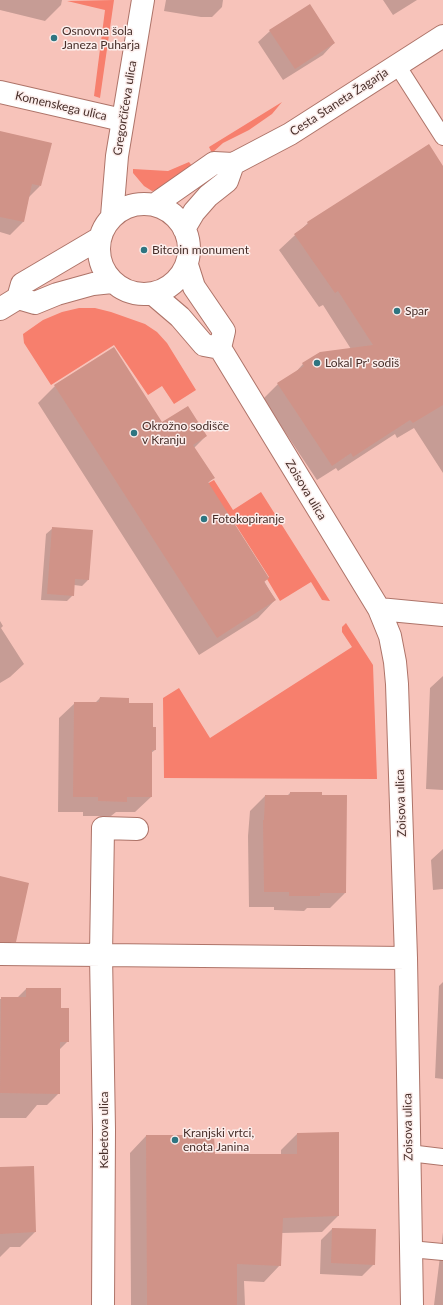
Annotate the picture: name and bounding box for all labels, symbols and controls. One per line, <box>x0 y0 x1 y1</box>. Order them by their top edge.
place label: Osnovna šola Janeza Puharja <box>62 24 140 52</box>
marker: Osnovna šola Janeza Puharja <box>49 33 59 43</box>
street label: Gregorčičeva ulica <box>110 60 140 156</box>
street label: Cesta Staneta Žagarja <box>287 65 391 139</box>
street label: Komenskega ulica <box>14 88 108 124</box>
place label: Bitcoin monument <box>152 243 249 257</box>
marker: Bitcoin monument <box>139 245 149 255</box>
place label: Spar <box>405 304 428 318</box>
marker: Spar <box>392 306 402 316</box>
place label: Lokal Pr' sodiš <box>325 356 399 370</box>
marker: Lokal Pr' sodiš <box>312 358 322 368</box>
place label: Okrožno sodišče v Kranju <box>142 419 229 447</box>
marker: Okrožno sodišče v Kranju <box>129 428 139 438</box>
street label: Zoisova ulica <box>282 457 330 523</box>
place label: Fotokopiranje <box>212 512 284 526</box>
marker: Fotokopiranje <box>199 514 209 524</box>
street label: Zoisova ulica <box>393 769 409 837</box>
street label: Kebetova ulica <box>97 1092 111 1168</box>
street label: Zoisova ulica <box>400 1093 416 1161</box>
place label: Kranjski vrtci, enota Janina <box>183 1126 254 1154</box>
marker: Kranjski vrtci, enota Janina <box>170 1135 180 1145</box>

